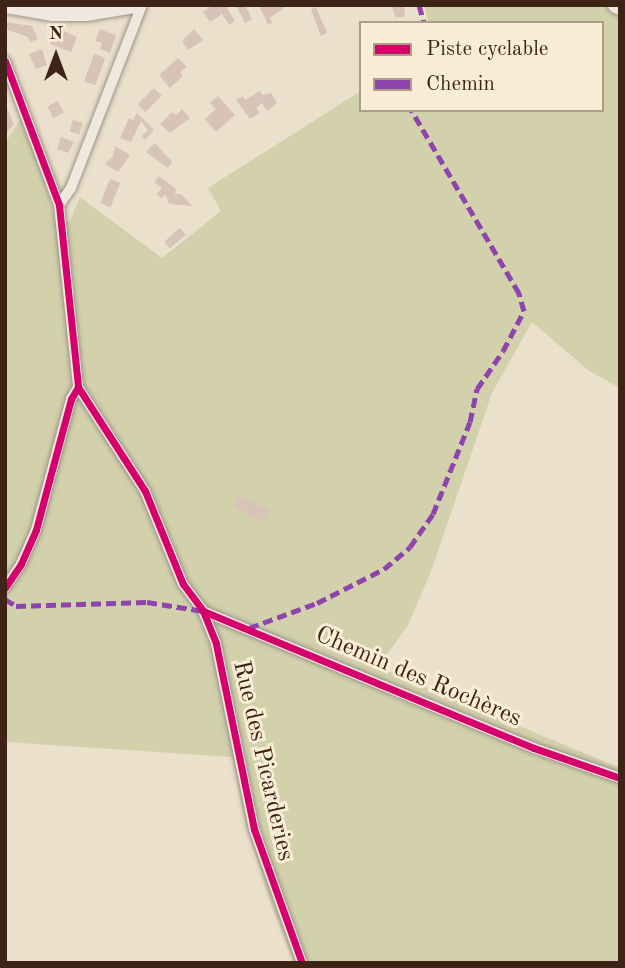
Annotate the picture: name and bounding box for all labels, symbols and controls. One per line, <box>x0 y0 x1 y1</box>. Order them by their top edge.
north arrow <box>21 21 91 91</box>
legend <box>359 21 604 112</box>
text: N <box>49 25 63 44</box>
text: Piste cyclable <box>426 39 549 60</box>
text: Chemin <box>426 74 495 95</box>
street label: Chemin des Rochères <box>311 622 525 734</box>
street label: Rue des Picarderies <box>225 658 299 864</box>

